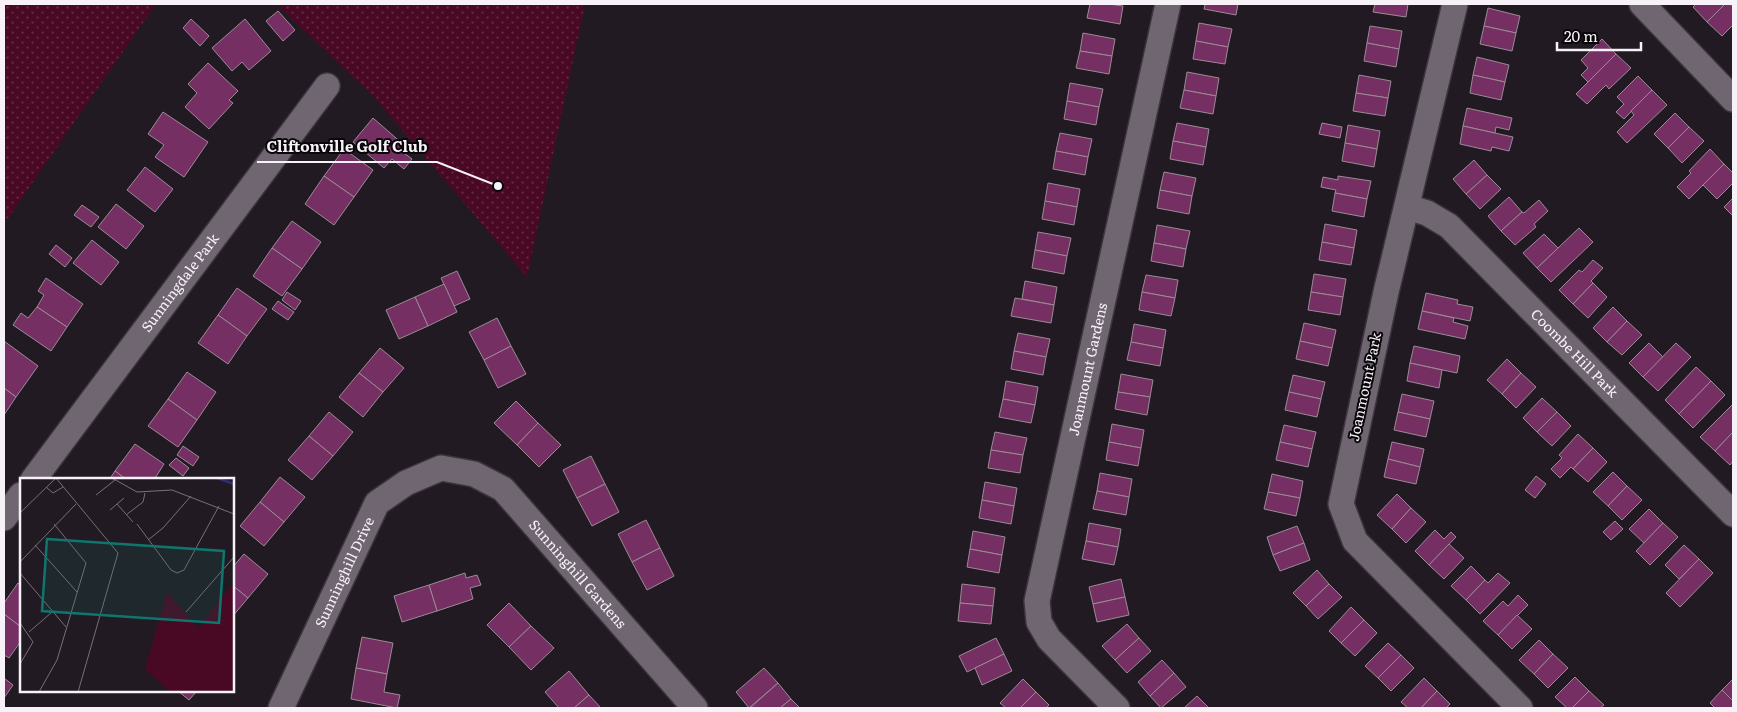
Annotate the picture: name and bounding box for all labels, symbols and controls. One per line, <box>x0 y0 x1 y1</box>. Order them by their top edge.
scale bar <box>1557 20 1641 52</box>
text: 20 m <box>1564 24 1598 47</box>
callout: Cliftonville Golf Club <box>257 132 437 162</box>
text: Cliftonville Golf Club <box>267 134 428 157</box>
street label: Sunningdale Park <box>136 228 223 336</box>
street label: Joanmount Gardens <box>1063 301 1111 437</box>
street label: Coombe Hill Park <box>1527 304 1624 402</box>
street label: Joanmount Park <box>1343 330 1385 443</box>
inset map <box>20 478 234 692</box>
street label: Sunninghill Drive <box>309 513 378 630</box>
street label: Sunninghill Gardens <box>525 515 632 632</box>

